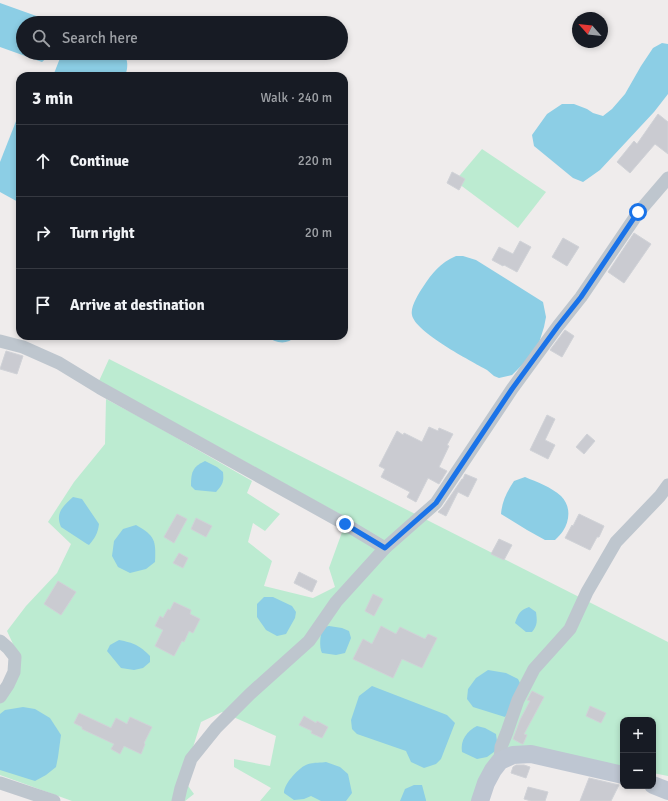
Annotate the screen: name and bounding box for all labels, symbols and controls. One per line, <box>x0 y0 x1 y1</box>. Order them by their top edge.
north arrow <box>572 12 608 48</box>
search box <box>16 16 348 60</box>
icon: search <box>30 27 52 49</box>
text: Search here <box>62 29 138 47</box>
text: 3 min <box>32 88 73 109</box>
text: Walk · 240 m <box>261 90 332 106</box>
icon: ahead <box>32 150 54 172</box>
text: Continue <box>70 152 129 170</box>
text: 220 m <box>298 153 332 169</box>
route start <box>629 203 647 221</box>
icon: right <box>32 222 54 244</box>
text: Turn right <box>70 224 135 242</box>
text: 20 m <box>305 225 332 241</box>
icon: arrive <box>32 294 54 316</box>
text: Arrive at destination <box>70 296 205 314</box>
route end <box>336 515 354 533</box>
map controls <box>620 717 656 789</box>
button: + <box>620 717 656 753</box>
button: − <box>620 753 656 789</box>

